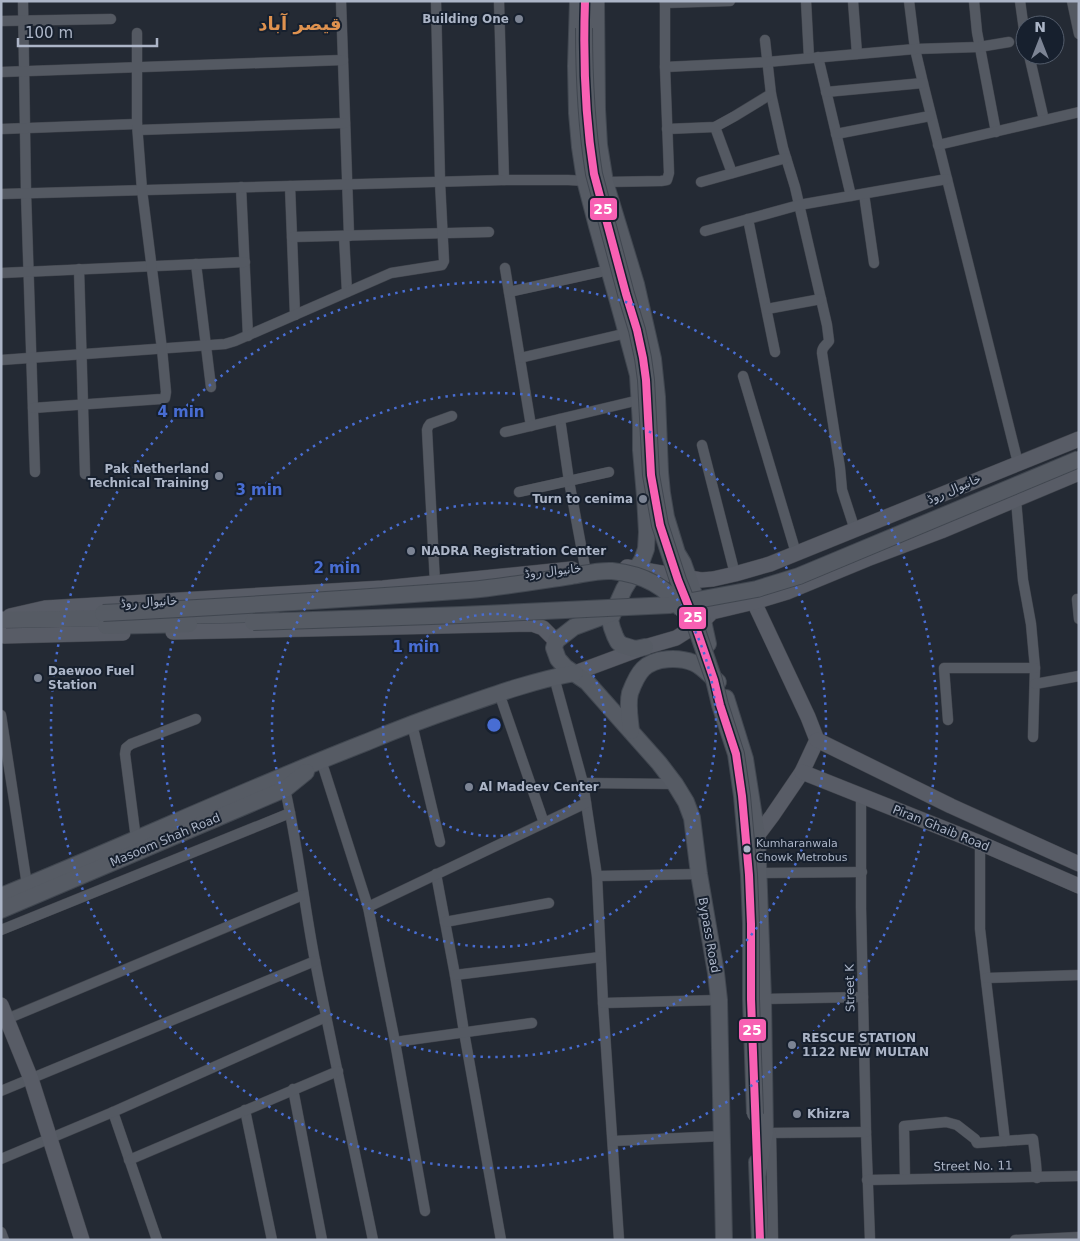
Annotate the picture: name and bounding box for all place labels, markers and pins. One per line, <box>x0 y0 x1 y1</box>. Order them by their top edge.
place label: Building One <box>422 12 509 26</box>
marker: Building One <box>513 13 525 25</box>
place label: Pak Netherland Technical Training <box>88 462 209 490</box>
marker: Pak Netherland Technical Training <box>213 470 225 482</box>
place label: Turn to cenima <box>532 492 633 506</box>
marker: Turn to cenima <box>637 493 649 505</box>
place label: NADRA Registration Center <box>421 544 606 558</box>
marker: NADRA Registration Center <box>405 545 417 557</box>
place label: Daewoo Fuel Station <box>48 664 134 692</box>
marker: Daewoo Fuel Station <box>32 672 44 684</box>
centre of rings <box>485 716 503 734</box>
place label: Al Madeev Center <box>479 780 599 794</box>
marker: Al Madeev Center <box>463 781 475 793</box>
place label: Kumharanwala Chowk Metrobus <box>756 837 848 864</box>
marker: Kumharanwala Chowk Metrobus <box>742 844 752 854</box>
place label: RESCUE STATION 1122 NEW MULTAN <box>802 1031 929 1059</box>
marker: RESCUE STATION 1122 NEW MULTAN <box>786 1039 798 1051</box>
place label: Khizra <box>807 1107 850 1121</box>
marker: Khizra <box>791 1108 803 1120</box>

